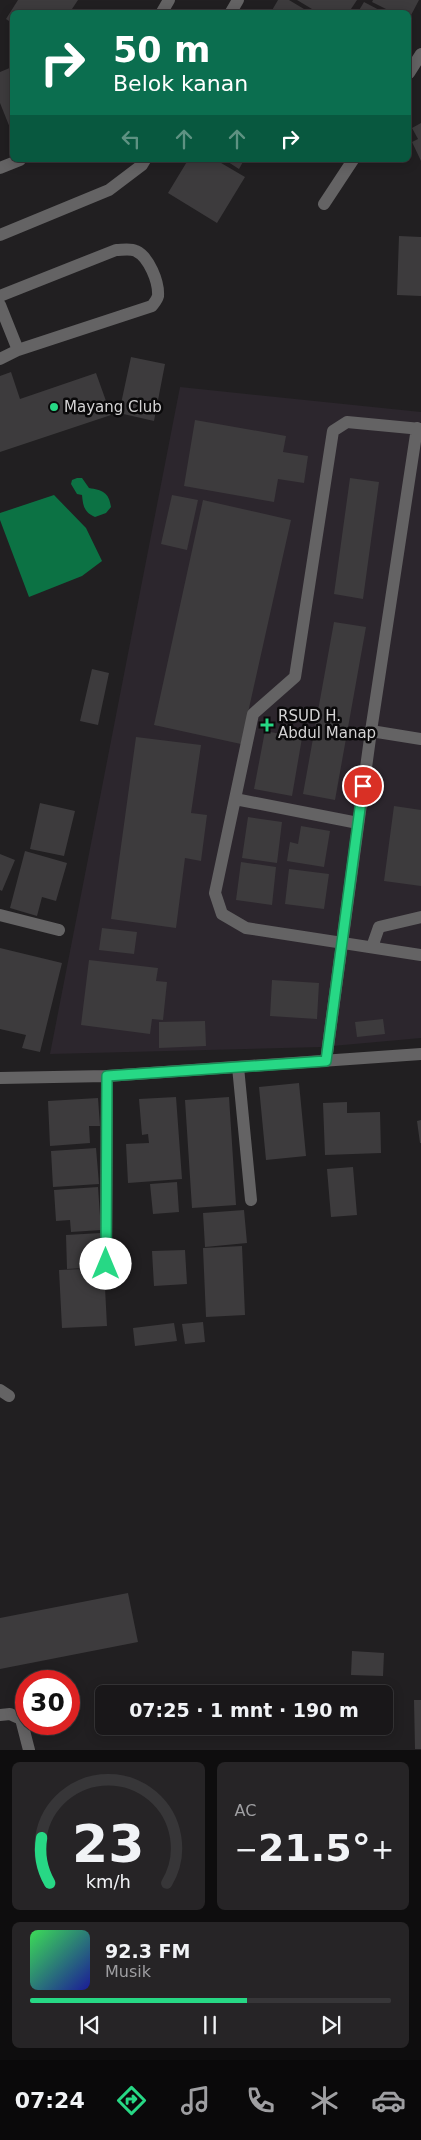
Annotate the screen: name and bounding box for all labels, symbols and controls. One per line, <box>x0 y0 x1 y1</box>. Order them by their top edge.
icon: right <box>30 30 95 95</box>
text: 50 m <box>113 30 210 70</box>
text: Belok kanan <box>113 71 248 96</box>
icon: left <box>117 125 145 153</box>
icon: ahead <box>170 125 198 153</box>
icon: ahead <box>223 125 251 153</box>
icon: right <box>276 125 304 153</box>
place label: Mayang Club <box>64 398 162 416</box>
marker: Mayang Club <box>48 401 60 413</box>
place label: RSUD H. Abdul Manap <box>278 707 376 742</box>
marker: RSUD H. Abdul Manap <box>260 718 274 732</box>
pin <box>342 765 384 807</box>
icon: arrive <box>349 772 377 800</box>
position arrow <box>79 1237 131 1289</box>
speed limit sign: 30 <box>15 1670 80 1735</box>
text: 07:25 · 1 mnt · 190 m <box>129 1699 359 1721</box>
text: AC <box>235 1801 256 1820</box>
text: 23 <box>72 1814 144 1874</box>
text: 21.5° <box>258 1826 371 1870</box>
text: − <box>235 1833 258 1866</box>
text: + <box>371 1833 394 1866</box>
text: km/h <box>86 1871 131 1892</box>
text: 92.3 FM <box>105 1940 190 1962</box>
text: Musik <box>105 1962 151 1981</box>
icon: previous <box>76 2011 104 2039</box>
icon: pause <box>196 2011 224 2039</box>
icon: next <box>317 2011 345 2039</box>
icon: directions <box>114 2083 149 2118</box>
icon: music <box>178 2083 213 2118</box>
icon: phone <box>243 2083 278 2118</box>
icon: climate <box>307 2083 342 2118</box>
icon: car <box>371 2083 406 2118</box>
text: 07:24 <box>15 2088 85 2113</box>

